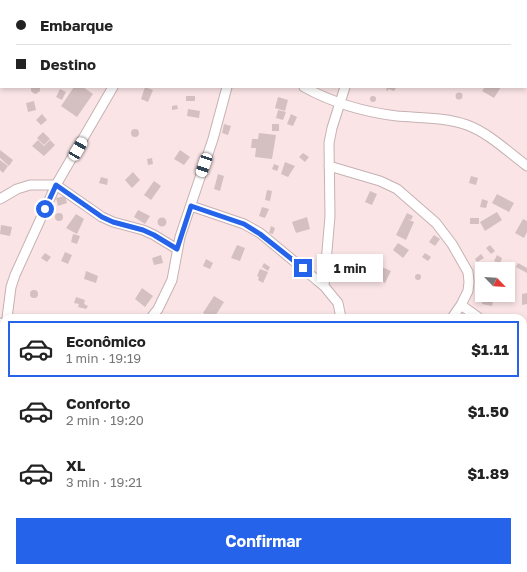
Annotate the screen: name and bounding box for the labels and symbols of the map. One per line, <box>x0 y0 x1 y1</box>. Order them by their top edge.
car <box>67 136 89 162</box>
car <box>194 152 214 178</box>
route start <box>36 200 54 218</box>
callout: 1 min <box>317 254 383 282</box>
route end <box>294 259 312 277</box>
north arrow <box>475 262 515 302</box>

